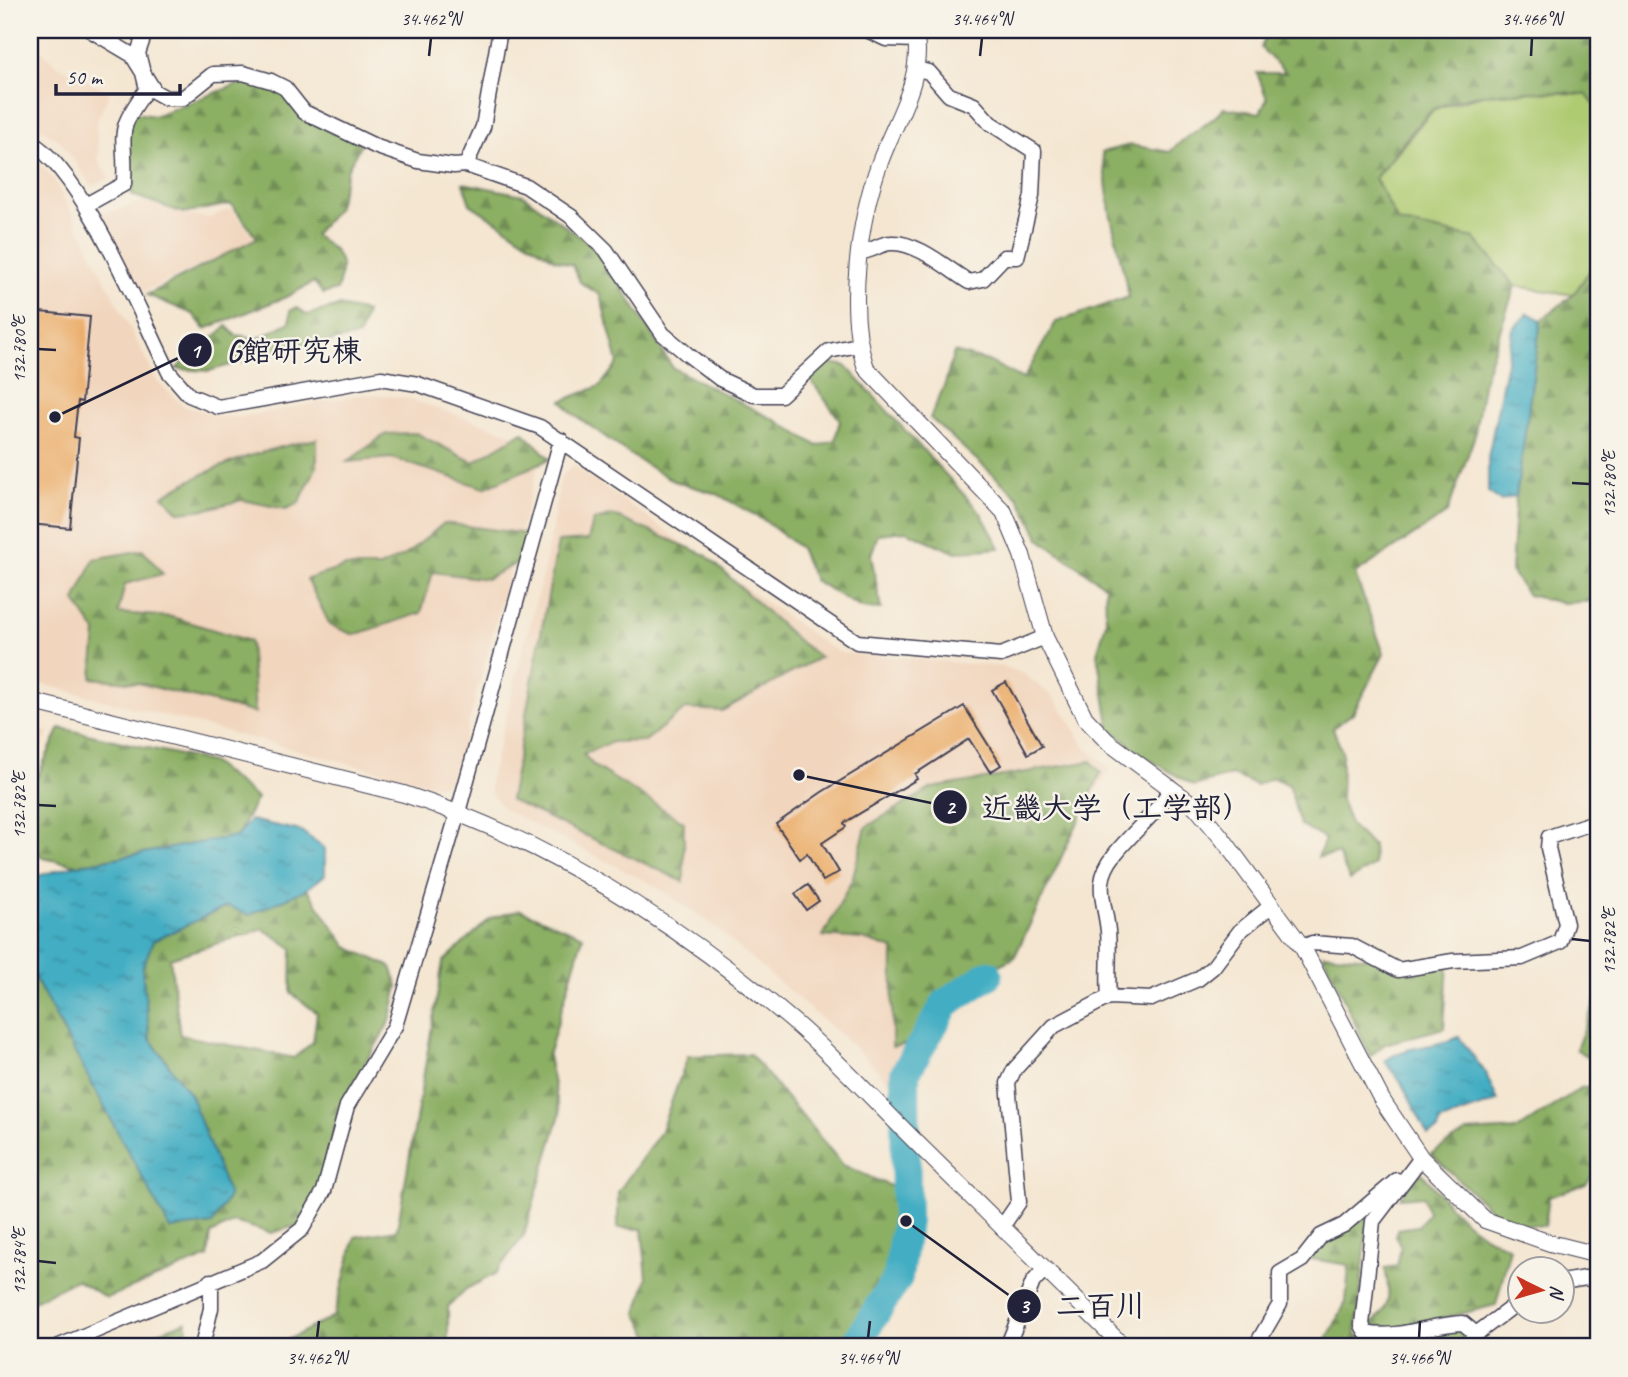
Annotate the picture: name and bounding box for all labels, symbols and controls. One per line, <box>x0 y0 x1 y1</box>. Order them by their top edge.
text: 34.462°N <box>401 8 464 30</box>
text: 34.464°N <box>952 8 1015 30</box>
text: 34.466°N <box>1502 8 1565 30</box>
scale bar <box>56 52 180 96</box>
text: 50 m <box>66 64 104 90</box>
text: 132.780°E <box>8 313 30 382</box>
callout: G館研究棟 <box>177 325 375 376</box>
text: G館研究棟 <box>227 332 361 370</box>
text: 1 <box>190 338 202 364</box>
text: 132.780°E <box>1598 448 1620 517</box>
text: 132.782°E <box>8 769 30 838</box>
callout: 近畿大学（工学部） <box>933 782 1266 833</box>
text: 近畿大学（工学部） <box>982 789 1252 827</box>
text: 2 <box>945 794 957 820</box>
text: 132.782°E <box>1598 905 1620 974</box>
text: 132.784°E <box>8 1225 30 1294</box>
north arrow <box>1506 1254 1576 1324</box>
callout: 二百川 <box>1007 1280 1160 1331</box>
text: N <box>1544 1284 1569 1302</box>
text: 二百川 <box>1056 1287 1146 1325</box>
text: 3 <box>1019 1293 1031 1319</box>
text: 34.462°N <box>287 1347 350 1369</box>
text: 34.464°N <box>838 1347 901 1369</box>
text: 34.466°N <box>1389 1347 1452 1369</box>

